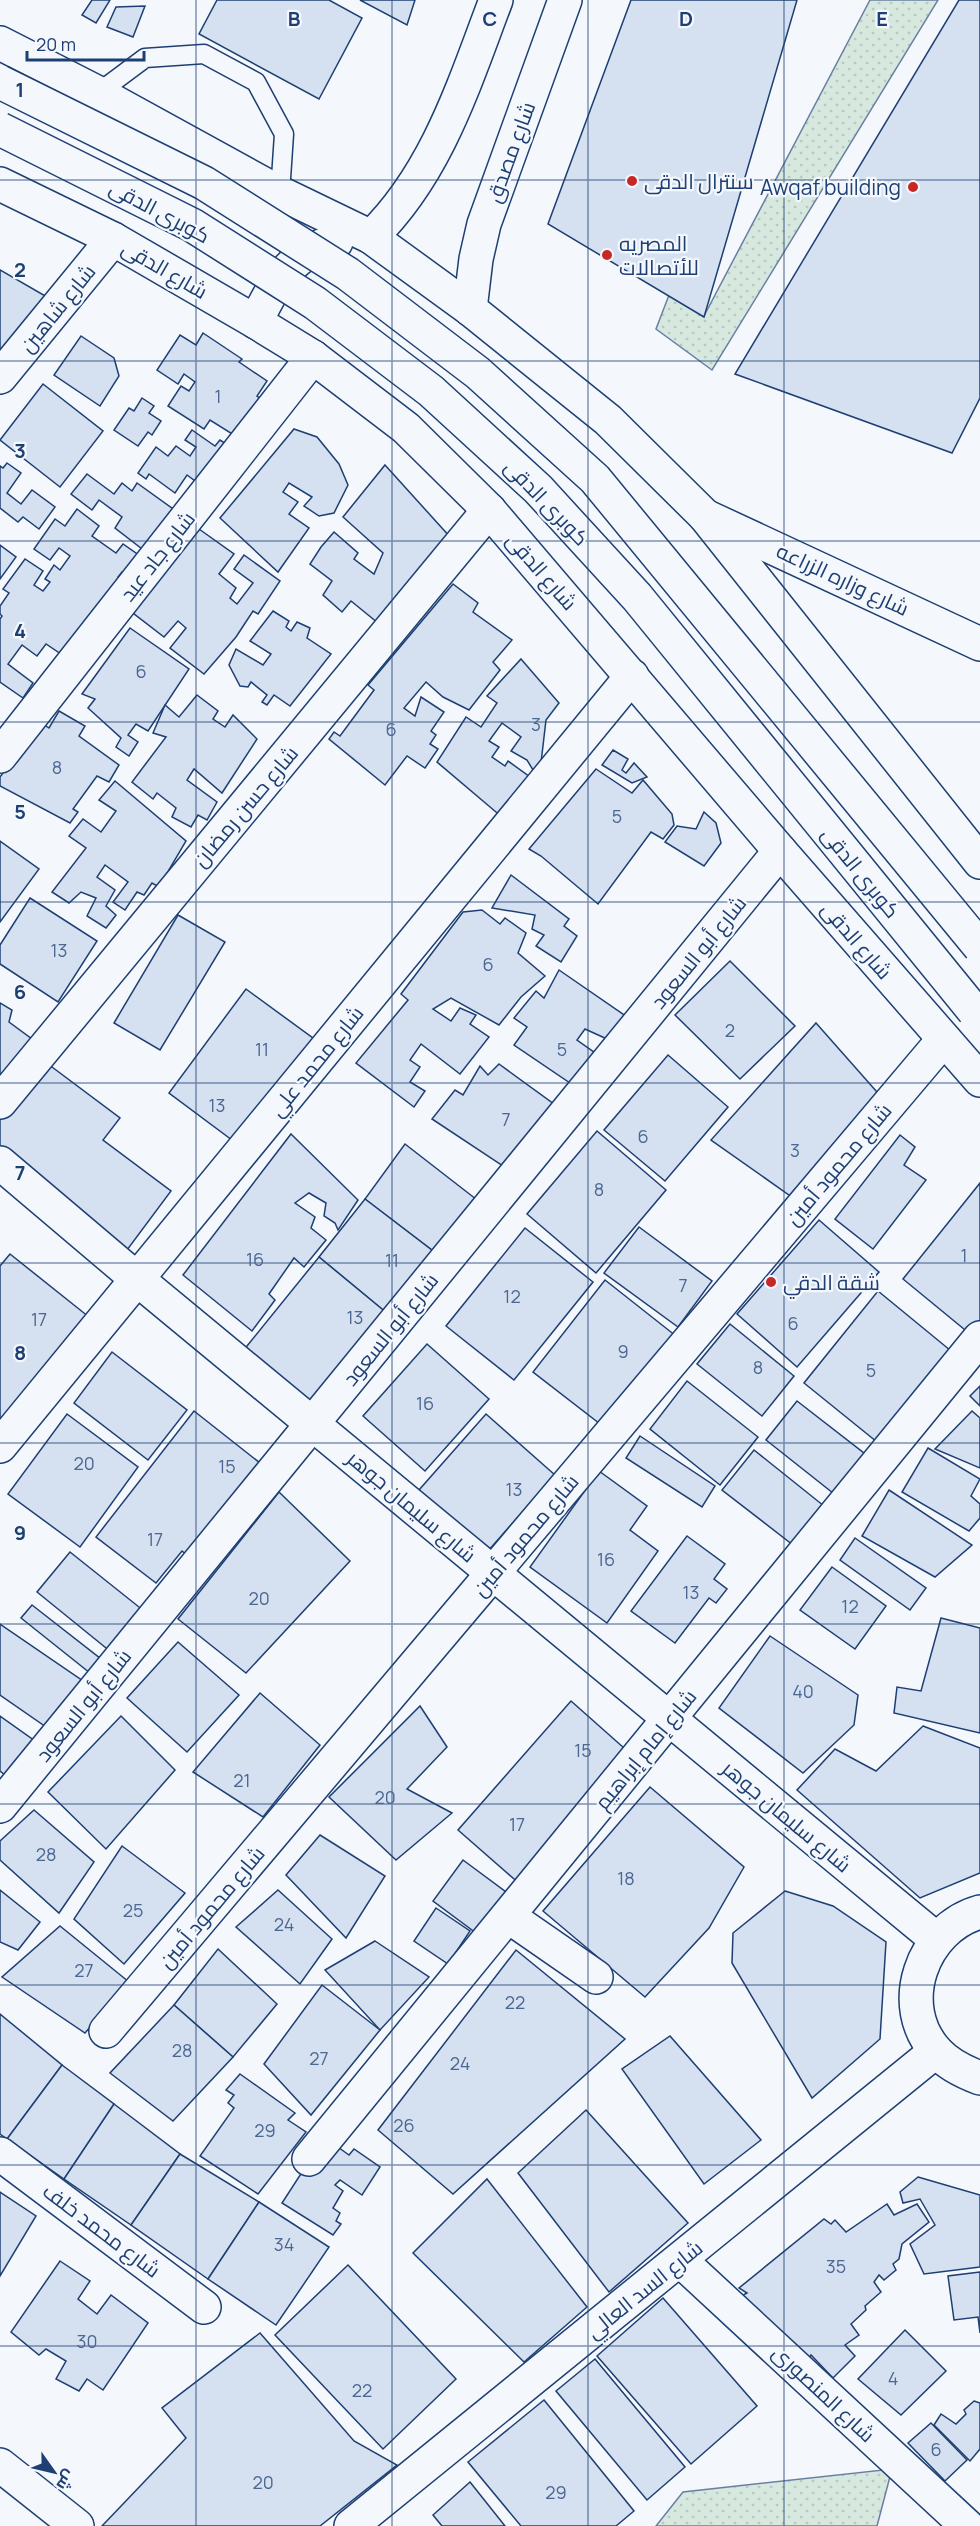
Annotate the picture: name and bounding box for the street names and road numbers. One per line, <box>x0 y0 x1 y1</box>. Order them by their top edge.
street label: شارع مصدق <box>479 98 542 207</box>
street label: كوبرى الدقى <box>105 173 215 249</box>
street label: شارع الدقى <box>117 233 213 306</box>
street label: شارع شاهين <box>13 258 102 359</box>
street label: كوبرى الدقى <box>499 453 595 551</box>
street label: شارع جاد عيد <box>113 505 202 607</box>
street label: شارع الدقى <box>500 526 584 617</box>
street label: شارع وزاره الزراعه <box>772 536 914 623</box>
street label: شارع حسن رمضان <box>186 739 305 873</box>
street label: كوبرى الدقى <box>816 820 906 924</box>
street label: شارع أبو السعود <box>644 890 753 1015</box>
street label: شارع الدقى <box>815 895 899 986</box>
street label: شارع محمد علي <box>263 1000 372 1124</box>
street label: شارع محمود أمين <box>779 1097 898 1232</box>
street label: شارع أبو السعود <box>336 1267 445 1392</box>
street label: شارع سليمان جوهر <box>340 1443 482 1569</box>
street label: شارع محمود أمين <box>466 1468 585 1603</box>
street label: شارع أبو السعود <box>29 1643 138 1768</box>
street label: شارع إمام إبراهيم <box>588 1683 703 1816</box>
street label: شارع سليمان جوهر <box>715 1753 857 1879</box>
street label: شارع محمود أمين <box>152 1840 271 1975</box>
street label: شارع محمد خلف <box>37 2176 167 2284</box>
street label: شارع السد العالي <box>580 2233 710 2347</box>
street label: شارع المنصورى <box>766 2338 881 2449</box>

